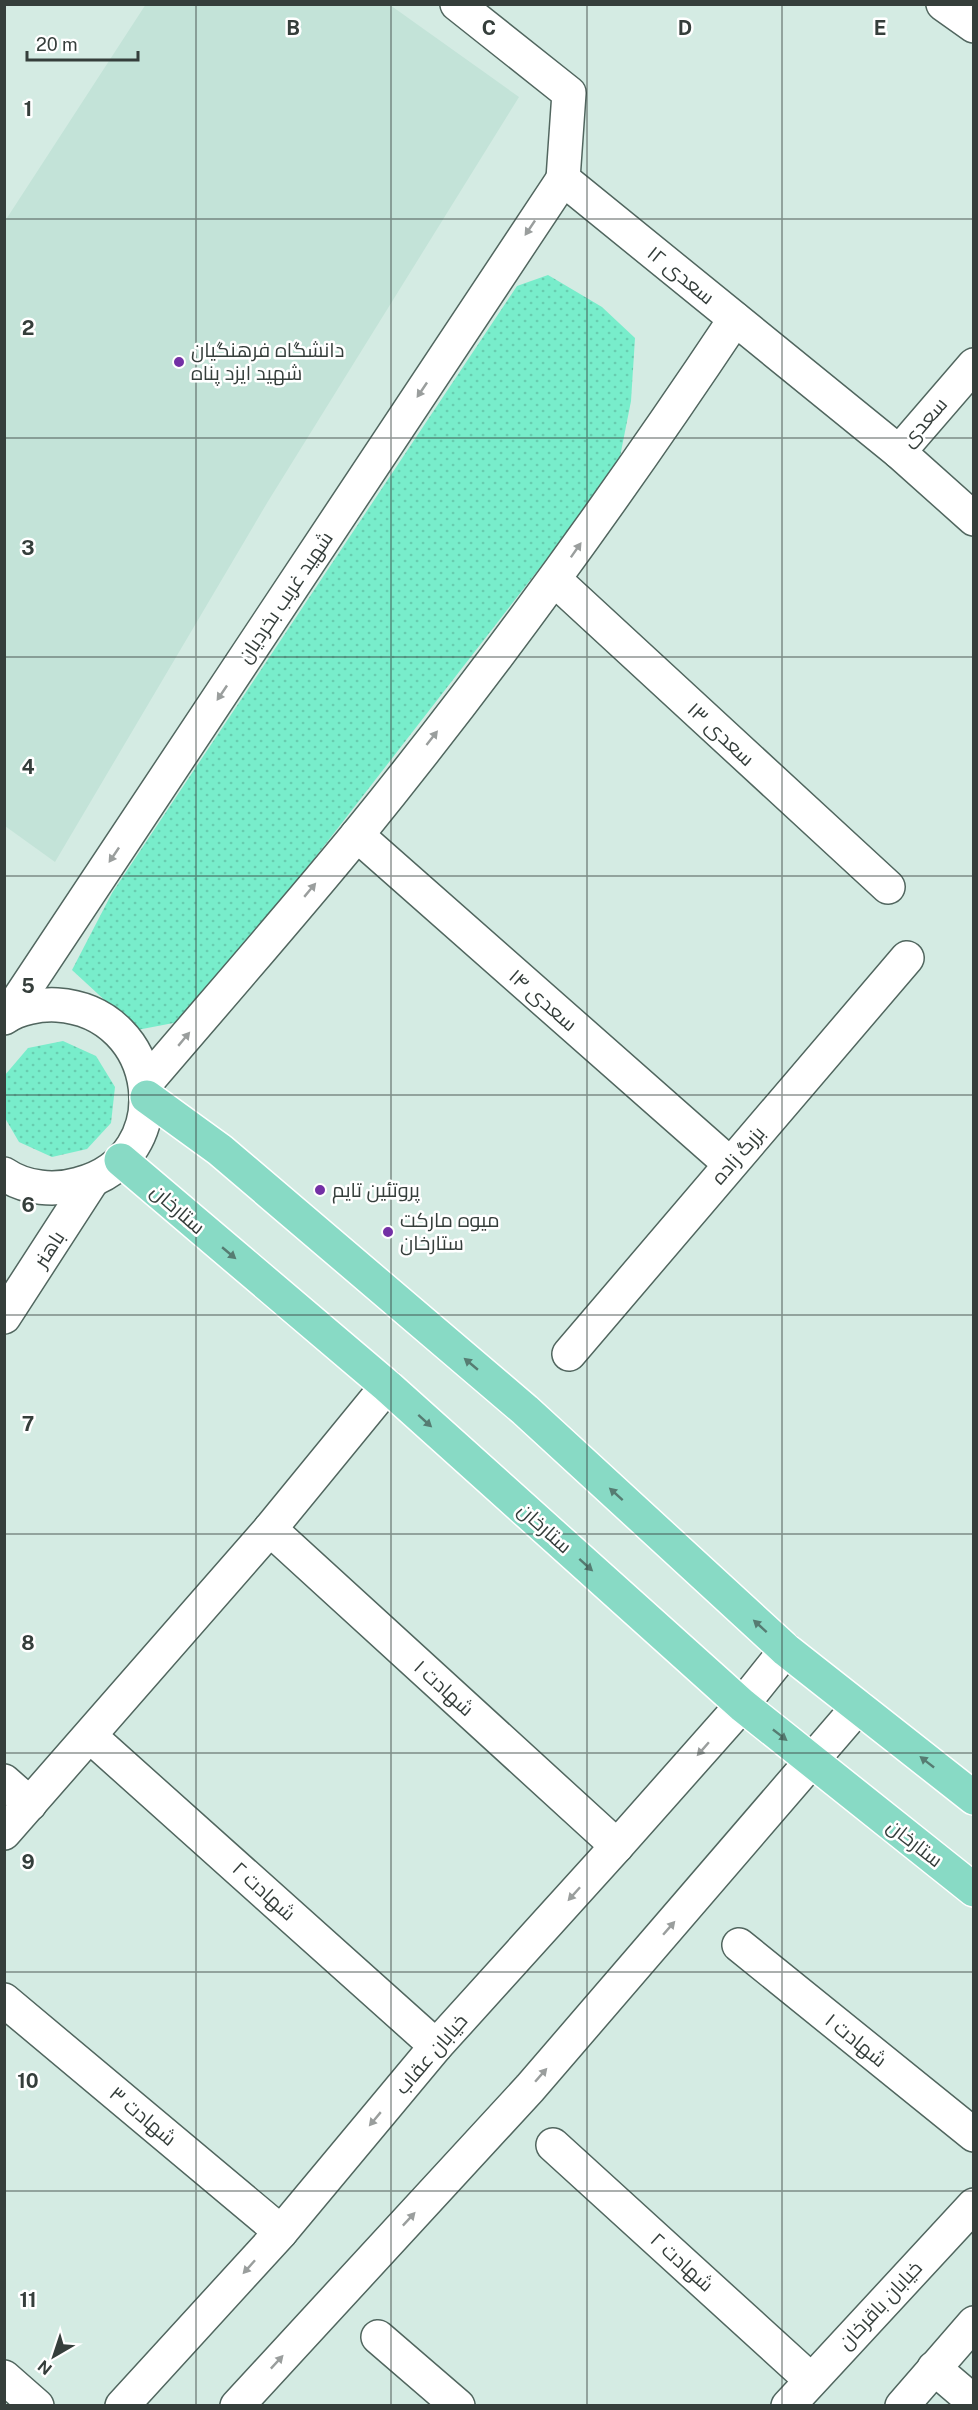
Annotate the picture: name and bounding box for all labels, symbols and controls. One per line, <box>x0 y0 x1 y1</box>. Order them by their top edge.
text: B <box>286 16 300 40</box>
text: C <box>482 16 496 40</box>
text: D <box>678 16 692 40</box>
text: E <box>874 16 886 40</box>
scale bar <box>27 24 138 62</box>
text: 20 m <box>36 34 78 55</box>
text: 1 <box>24 97 32 121</box>
one-way arrow <box>524 219 536 235</box>
street label: سعدی ۱۲ <box>642 241 719 310</box>
text: 2 <box>22 316 34 340</box>
place label: دانشگاه فرهنگیان شهید ایزد پناه <box>191 338 344 386</box>
marker: دانشگاه فرهنگیان شهید ایزد پناه <box>172 355 186 369</box>
one-way arrow <box>417 382 428 398</box>
street label: سعدی <box>896 392 953 452</box>
street label: شهید غریب بخردیان <box>232 527 339 668</box>
text: 3 <box>21 536 35 560</box>
one-way arrow <box>570 543 582 559</box>
one-way arrow <box>216 684 228 700</box>
street label: سعدی ۱۳ <box>682 697 759 772</box>
one-way arrow <box>426 730 439 746</box>
text: 4 <box>21 755 35 779</box>
one-way arrow <box>109 847 120 863</box>
one-way arrow <box>303 883 316 898</box>
street label: سعدی ۱۴ <box>503 964 582 1037</box>
text: 5 <box>21 974 35 998</box>
one-way arrow <box>177 1031 190 1047</box>
street label: بزرگ زاده <box>706 1121 770 1189</box>
place label: پروتئین تایم <box>332 1178 421 1204</box>
street label: ستارخان <box>145 1179 210 1240</box>
marker: پروتئین تایم <box>313 1183 327 1197</box>
text: 6 <box>21 1193 35 1217</box>
place label: میوه مارکت ستارخان <box>400 1208 500 1256</box>
marker: میوه مارکت ستارخان <box>381 1225 395 1239</box>
street label: باهنر <box>28 1226 70 1273</box>
one-way arrow <box>221 1247 237 1260</box>
one-way arrow <box>464 1358 479 1371</box>
text: 7 <box>22 1412 34 1436</box>
one-way arrow <box>418 1414 433 1428</box>
one-way arrow <box>609 1488 624 1501</box>
street label: ستارخان <box>513 1498 577 1559</box>
one-way arrow <box>578 1558 593 1571</box>
one-way arrow <box>753 1620 768 1633</box>
text: 8 <box>21 1631 35 1655</box>
street label: شهادت ۱ <box>408 1655 479 1722</box>
one-way arrow <box>773 1728 788 1740</box>
one-way arrow <box>696 1741 710 1756</box>
one-way arrow <box>920 1756 935 1768</box>
street label: ستارخان <box>882 1814 948 1873</box>
text: 9 <box>21 1850 35 1874</box>
street label: شهادت ۲ <box>227 1856 300 1926</box>
one-way arrow <box>568 1886 581 1901</box>
one-way arrow <box>662 1921 676 1936</box>
street label: شهادت ۱ <box>820 2008 892 2073</box>
street label: خیابان عقاب <box>390 2009 473 2100</box>
one-way arrow <box>534 2068 547 2083</box>
text: 10 <box>17 2069 39 2093</box>
street label: شهادت ۳ <box>104 2081 181 2152</box>
one-way arrow <box>369 2111 382 2126</box>
one-way arrow <box>402 2212 415 2227</box>
street label: شهادت ۲ <box>645 2227 718 2297</box>
street label: خیابان باقرخان <box>833 2256 928 2355</box>
one-way arrow <box>242 2260 256 2275</box>
text: 11 <box>19 2288 37 2312</box>
north arrow <box>24 2326 84 2386</box>
one-way arrow <box>270 2355 284 2370</box>
text: N <box>34 2356 56 2379</box>

